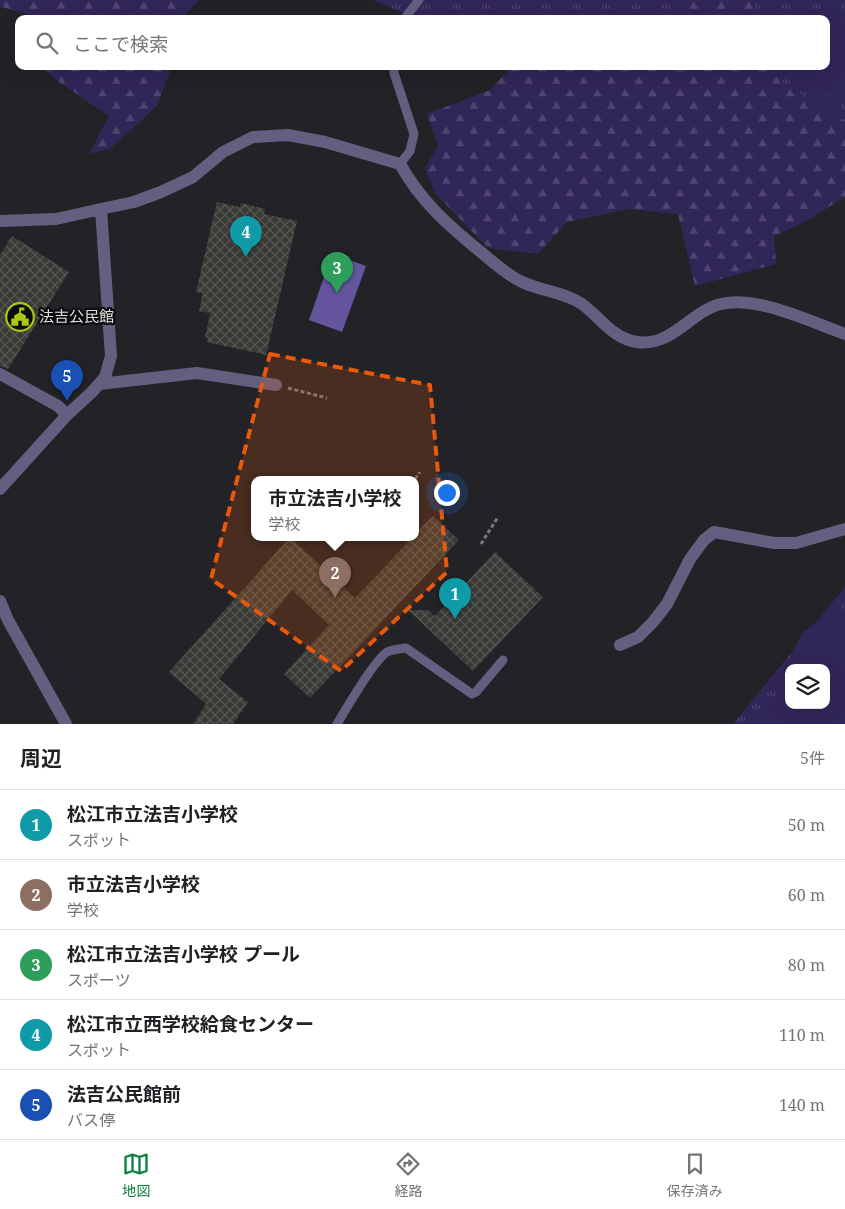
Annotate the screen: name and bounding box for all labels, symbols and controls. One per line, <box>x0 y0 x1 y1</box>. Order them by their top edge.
search box <box>15 15 830 70</box>
icon: search <box>33 29 61 57</box>
text: ここで検索 <box>73 31 168 57</box>
pin: 4 <box>230 216 262 257</box>
pin: 3 <box>321 252 353 293</box>
public building icon: 法吉公民館 <box>5 302 35 332</box>
place label: 法吉公民館 <box>39 306 114 326</box>
pin: 5 <box>51 360 83 401</box>
popup <box>251 476 419 541</box>
your location <box>434 480 460 506</box>
text: 市立法吉小学校 <box>268 485 402 511</box>
text: 学校 <box>268 513 301 535</box>
pin: 2 <box>319 557 351 598</box>
pin: 1 <box>439 578 471 619</box>
map controls <box>785 664 830 709</box>
button: layers <box>785 664 830 709</box>
text: 周辺 <box>20 744 62 772</box>
text: 5件 <box>800 747 825 769</box>
text: 松江市立法吉小学校 <box>67 801 238 827</box>
text: 1 <box>31 814 41 836</box>
text: 50 m <box>788 814 825 836</box>
text: スポット <box>67 829 131 851</box>
text: 市立法吉小学校 <box>67 871 200 897</box>
text: 2 <box>31 884 41 906</box>
text: 60 m <box>788 884 825 906</box>
text: 学校 <box>67 899 99 921</box>
text: 松江市立法吉小学校 プール <box>67 941 300 967</box>
text: 3 <box>31 954 41 976</box>
text: 80 m <box>788 954 825 976</box>
text: スポーツ <box>67 969 131 991</box>
text: 松江市立西学校給食センター <box>67 1011 314 1037</box>
text: 4 <box>31 1024 41 1046</box>
text: 110 m <box>779 1024 825 1046</box>
text: スポット <box>67 1039 131 1061</box>
text: 法吉公民館前 <box>67 1081 181 1107</box>
text: 5 <box>31 1094 41 1116</box>
text: 140 m <box>779 1094 825 1116</box>
text: バス停 <box>67 1109 115 1131</box>
tab: 地図 <box>122 1150 150 1200</box>
tab: 経路 <box>394 1150 422 1200</box>
tab: 保存済み <box>667 1150 723 1200</box>

